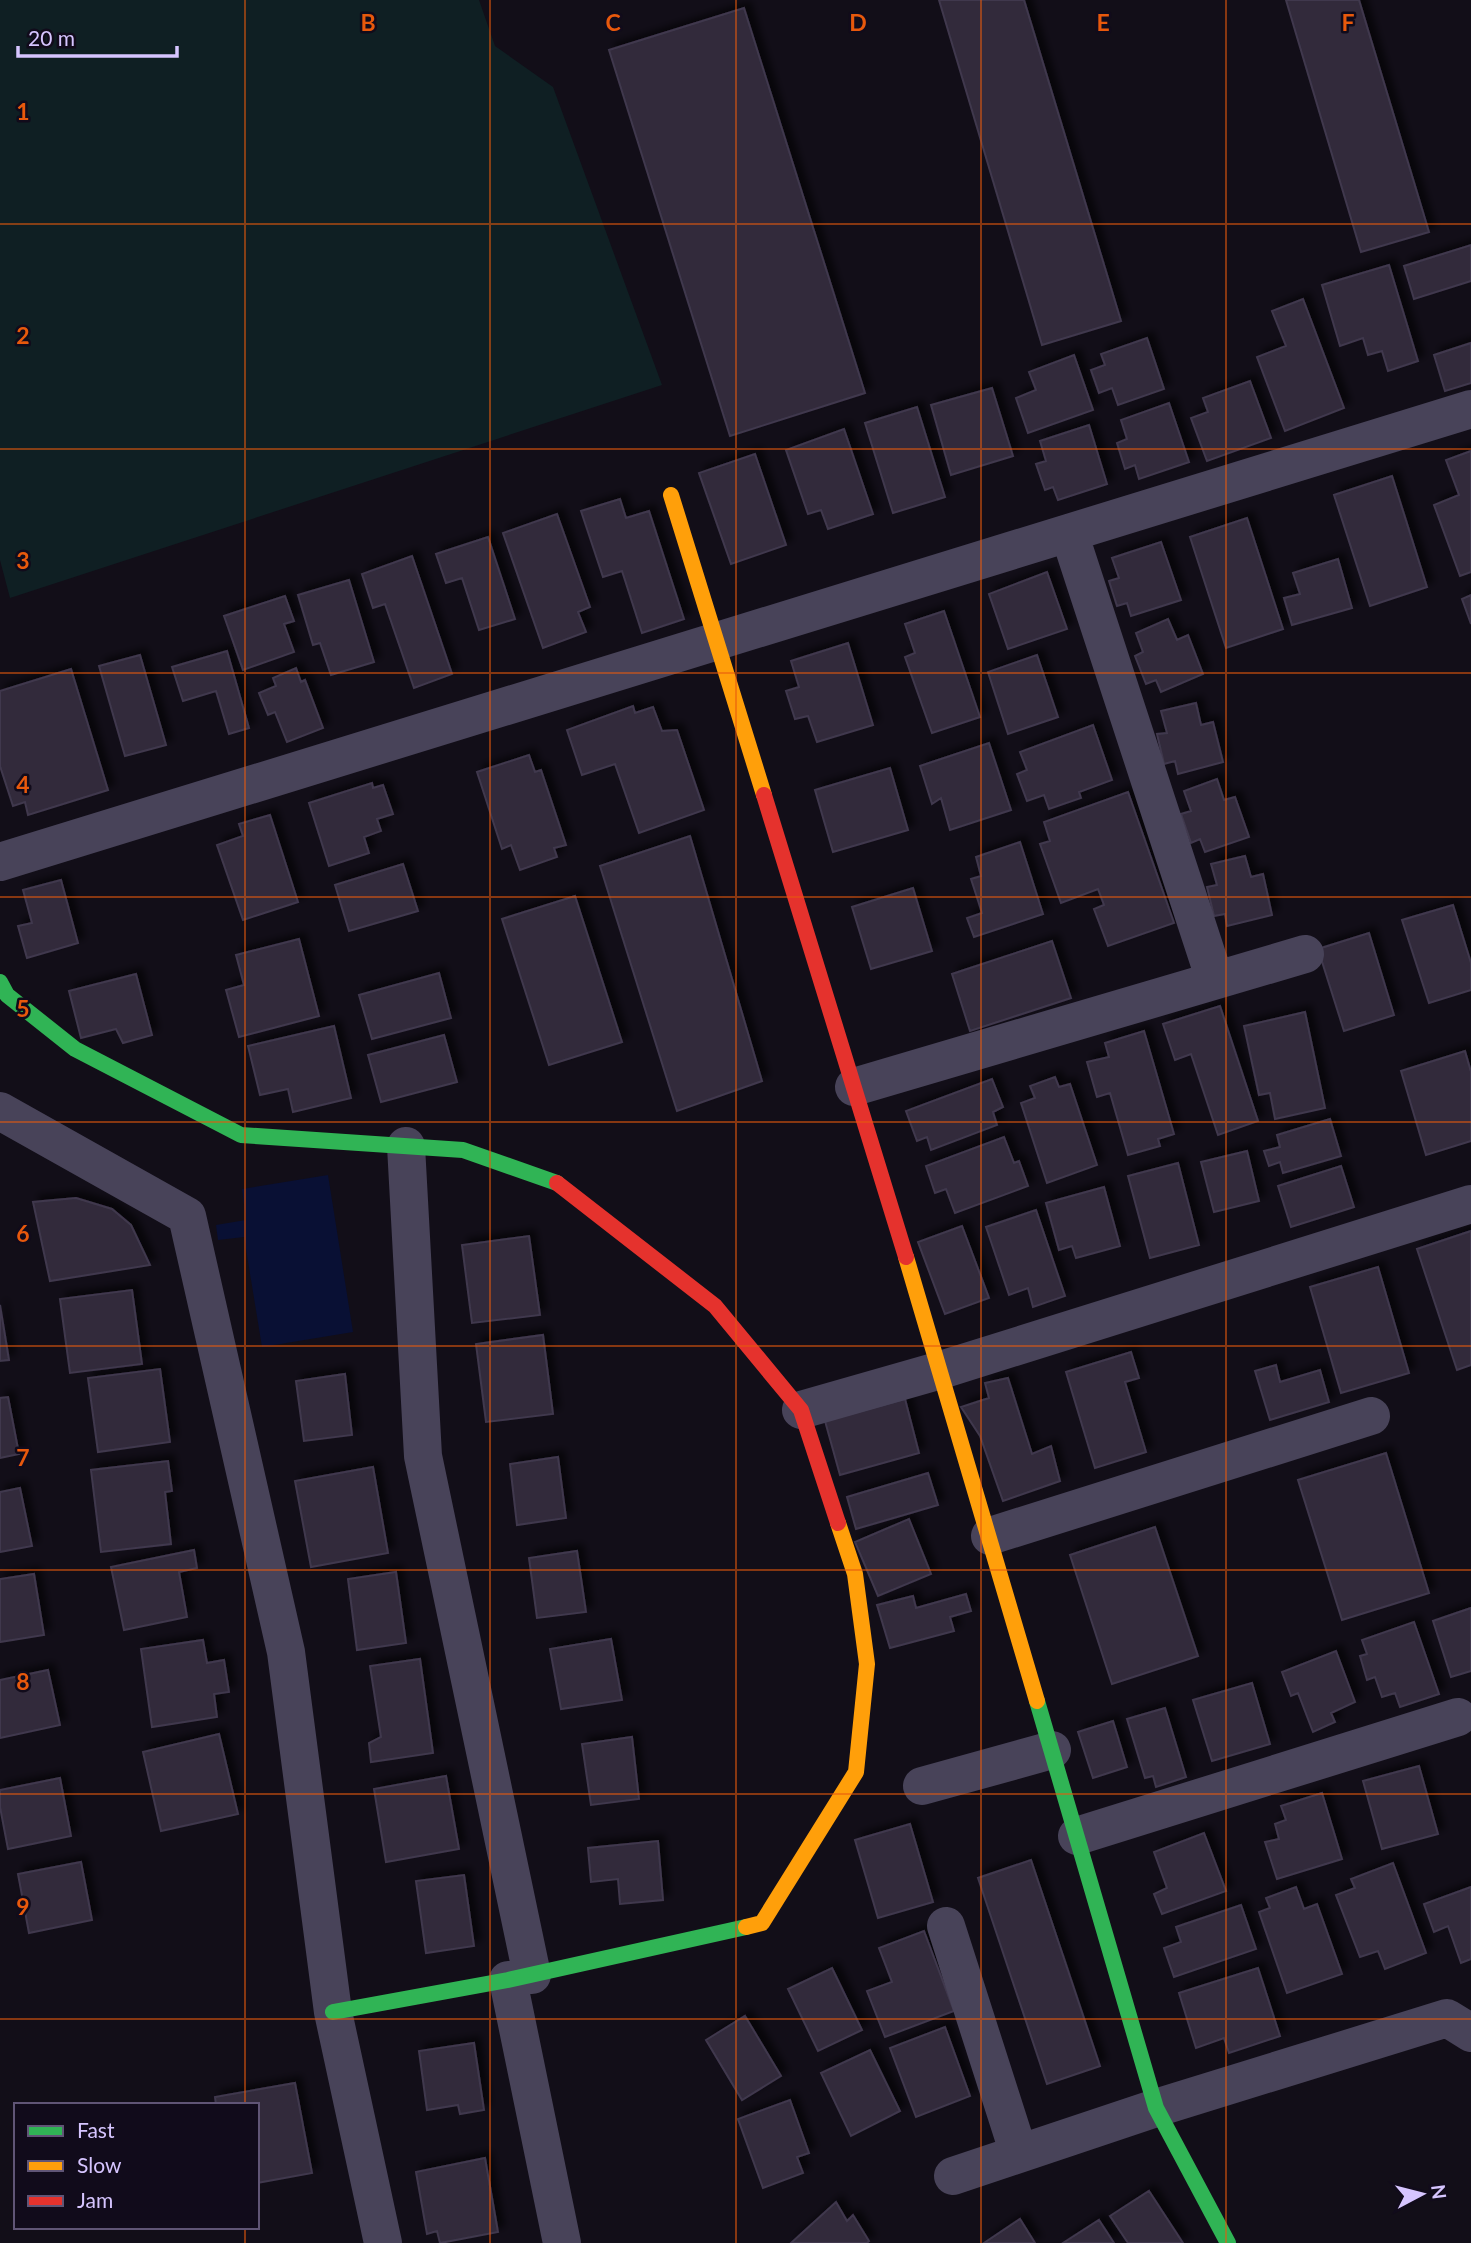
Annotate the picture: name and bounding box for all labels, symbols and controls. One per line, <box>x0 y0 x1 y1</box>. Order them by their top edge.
text: B <box>360 8 376 36</box>
text: C <box>605 8 621 36</box>
text: D <box>849 8 867 36</box>
text: E <box>1096 8 1110 36</box>
text: F <box>1341 8 1355 36</box>
scale bar <box>18 14 177 58</box>
text: 20 m <box>28 25 75 50</box>
text: 1 <box>16 97 30 125</box>
text: 2 <box>16 321 30 349</box>
text: 3 <box>16 546 30 574</box>
text: 4 <box>16 770 30 798</box>
text: 5 <box>16 994 30 1022</box>
text: 6 <box>16 1219 30 1247</box>
text: 7 <box>16 1443 30 1471</box>
text: 8 <box>16 1667 30 1695</box>
text: 9 <box>16 1892 30 1920</box>
legend <box>14 2103 259 2229</box>
text: Fast <box>77 2117 115 2142</box>
text: Slow <box>77 2152 122 2177</box>
north arrow <box>1387 2159 1457 2229</box>
text: N <box>1427 2183 1452 2201</box>
text: Jam <box>77 2187 113 2212</box>

